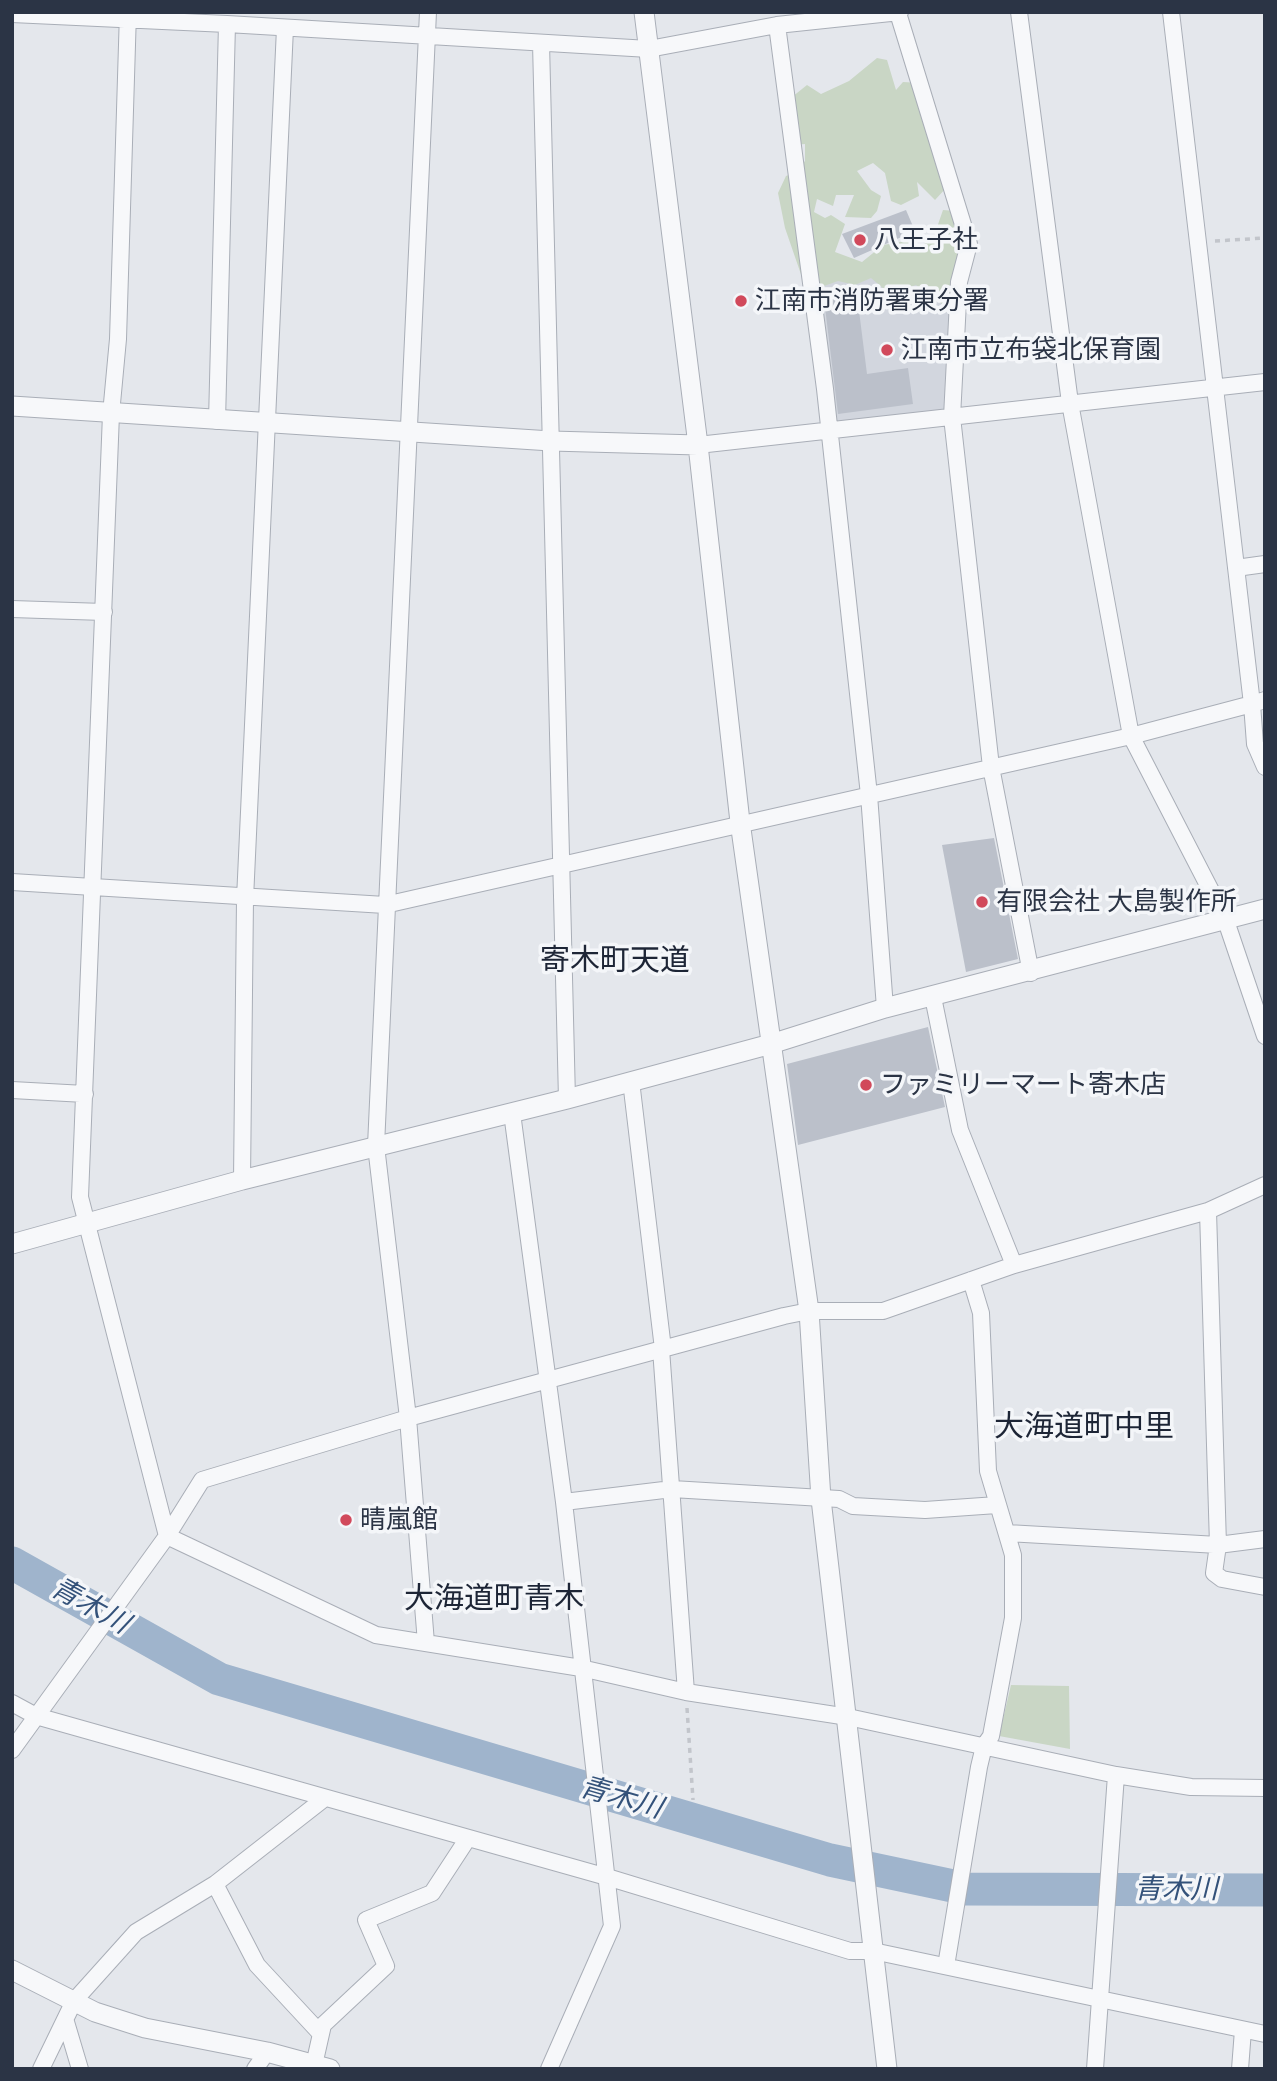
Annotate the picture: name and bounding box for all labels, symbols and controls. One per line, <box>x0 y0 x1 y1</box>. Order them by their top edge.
place label: 八王子社 <box>874 224 978 256</box>
marker: 八王子社 <box>852 232 868 248</box>
place label: 江南市消防署東分署 <box>755 285 989 317</box>
marker: 江南市消防署東分署 <box>733 293 749 309</box>
place label: 江南市立布袋北保育園 <box>901 334 1161 366</box>
marker: 江南市立布袋北保育園 <box>879 342 895 358</box>
place label: 有限会社 大島製作所 <box>996 886 1237 918</box>
marker: 有限会社 大島製作所 <box>974 894 990 910</box>
district label: 寄木町天道 <box>540 943 690 979</box>
place label: ファミリーマート寄木店 <box>880 1069 1166 1101</box>
marker: ファミリーマート寄木店 <box>858 1077 874 1093</box>
district label: 大海道町中里 <box>994 1409 1174 1445</box>
place label: 晴嵐館 <box>360 1504 438 1536</box>
marker: 晴嵐館 <box>338 1512 354 1528</box>
water label: 青木川 <box>45 1571 135 1641</box>
district label: 大海道町青木 <box>404 1581 584 1617</box>
water label: 青木川 <box>576 1770 666 1826</box>
water label: 青木川 <box>1134 1873 1218 1907</box>

